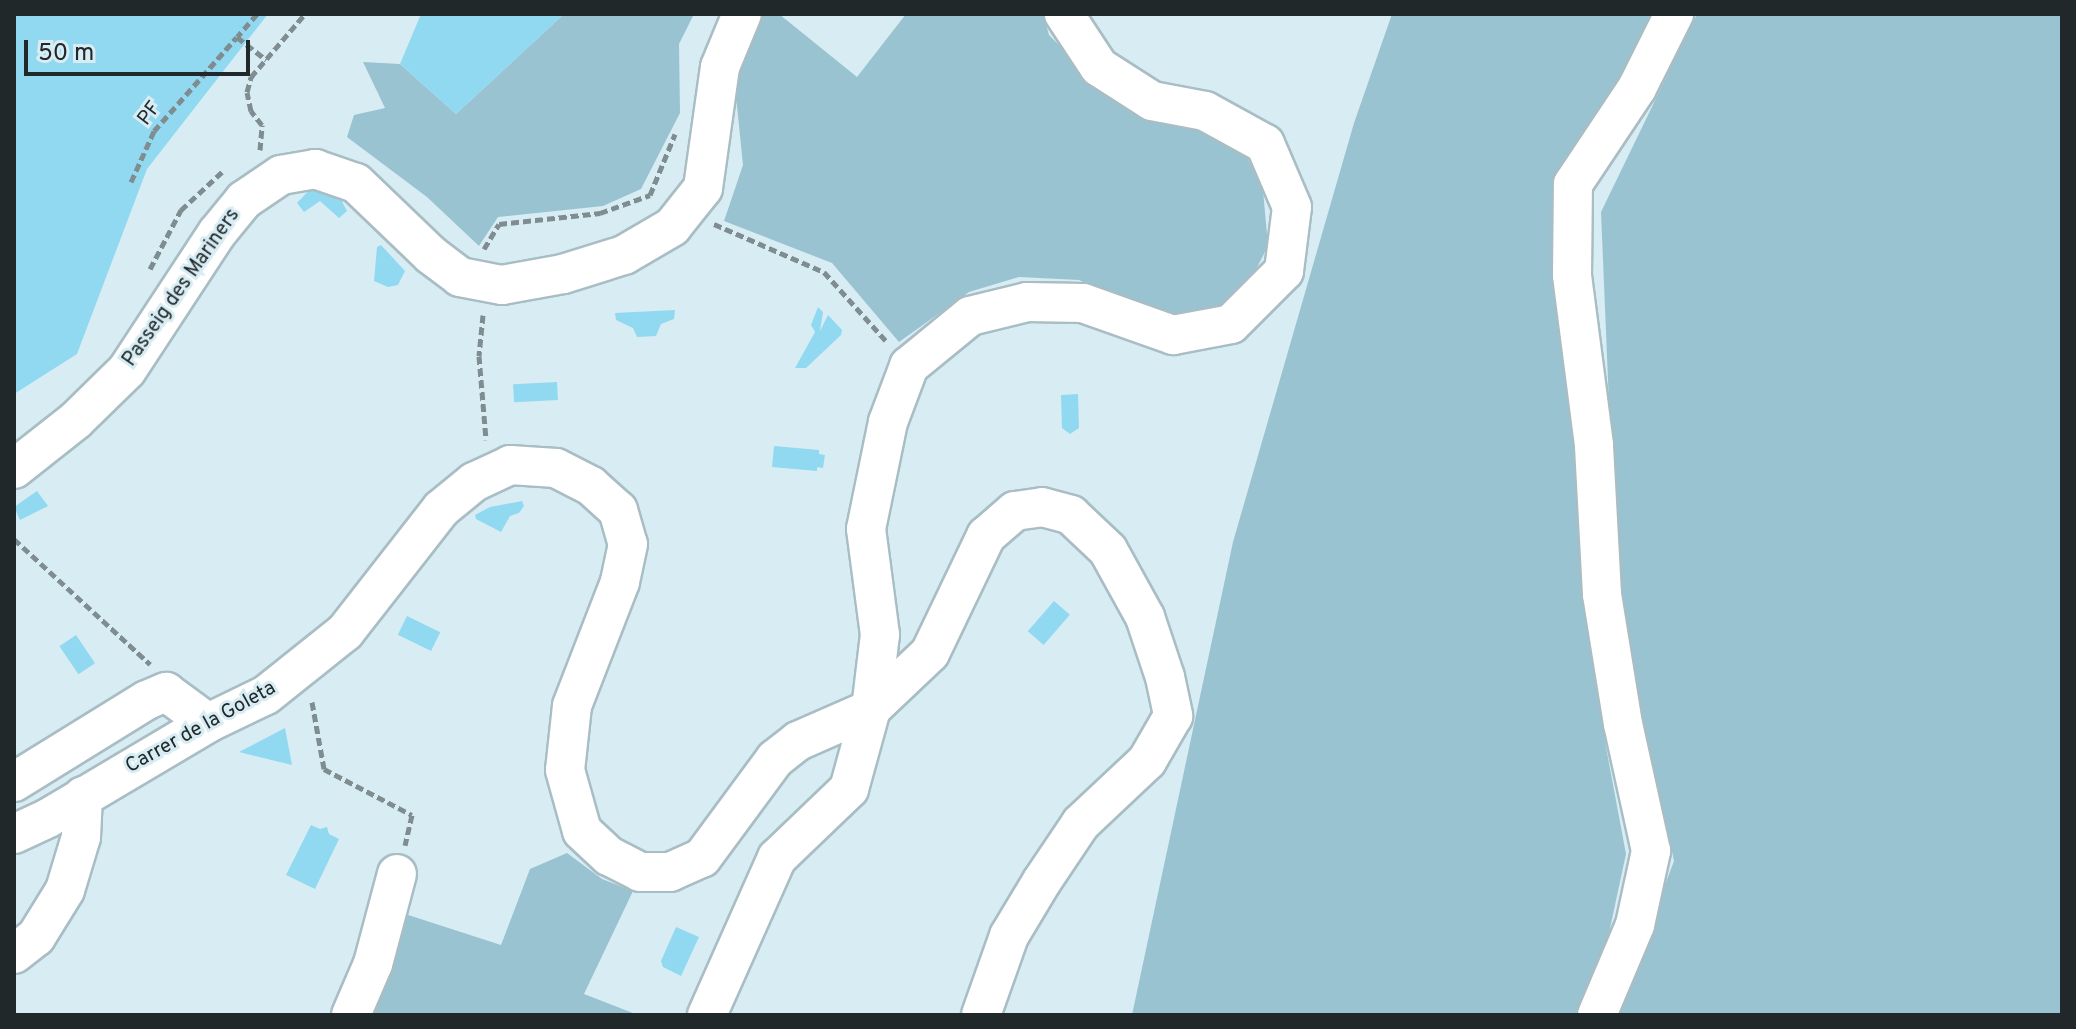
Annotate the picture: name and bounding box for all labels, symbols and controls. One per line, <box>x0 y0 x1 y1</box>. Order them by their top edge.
scale bar <box>28 24 254 74</box>
text: 50 m <box>38 39 94 69</box>
street label: PF <box>133 97 167 131</box>
street label: Passeig des Mariners <box>118 204 246 372</box>
street label: Carrer de la Goleta <box>122 677 280 779</box>

